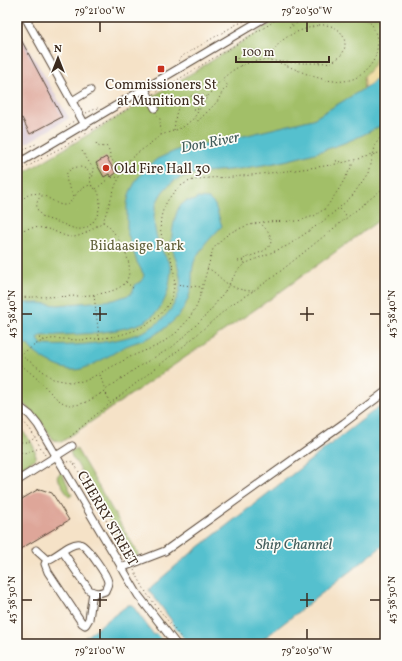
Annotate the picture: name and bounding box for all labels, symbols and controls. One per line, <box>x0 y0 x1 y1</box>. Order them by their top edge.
text: 79°21'00"W <box>75 4 125 18</box>
text: 79°20'50"W <box>282 4 332 18</box>
north arrow <box>38 38 78 78</box>
scale bar <box>236 38 329 64</box>
text: N <box>54 42 62 57</box>
text: 100 m <box>242 45 275 61</box>
marker: Commissioners St at Munition St <box>156 64 166 74</box>
place label: Commissioners St at Munition St <box>105 76 217 111</box>
water label: Don River <box>179 127 242 159</box>
place label: Old Fire Hall 30 <box>114 160 210 179</box>
marker: Old Fire Hall 30 <box>101 163 111 173</box>
park label: Biidaasige Park <box>90 237 185 256</box>
text: 43°38'40"N <box>5 289 19 338</box>
text: 43°38'40"N <box>385 289 399 338</box>
street label: CHERRY STREET <box>72 468 142 570</box>
water label: Ship Channel <box>256 535 333 556</box>
text: 43°38'30"N <box>5 575 19 624</box>
text: 43°38'30"N <box>385 575 399 624</box>
text: 79°21'00"W <box>75 644 125 658</box>
text: 79°20'50"W <box>282 644 332 658</box>

